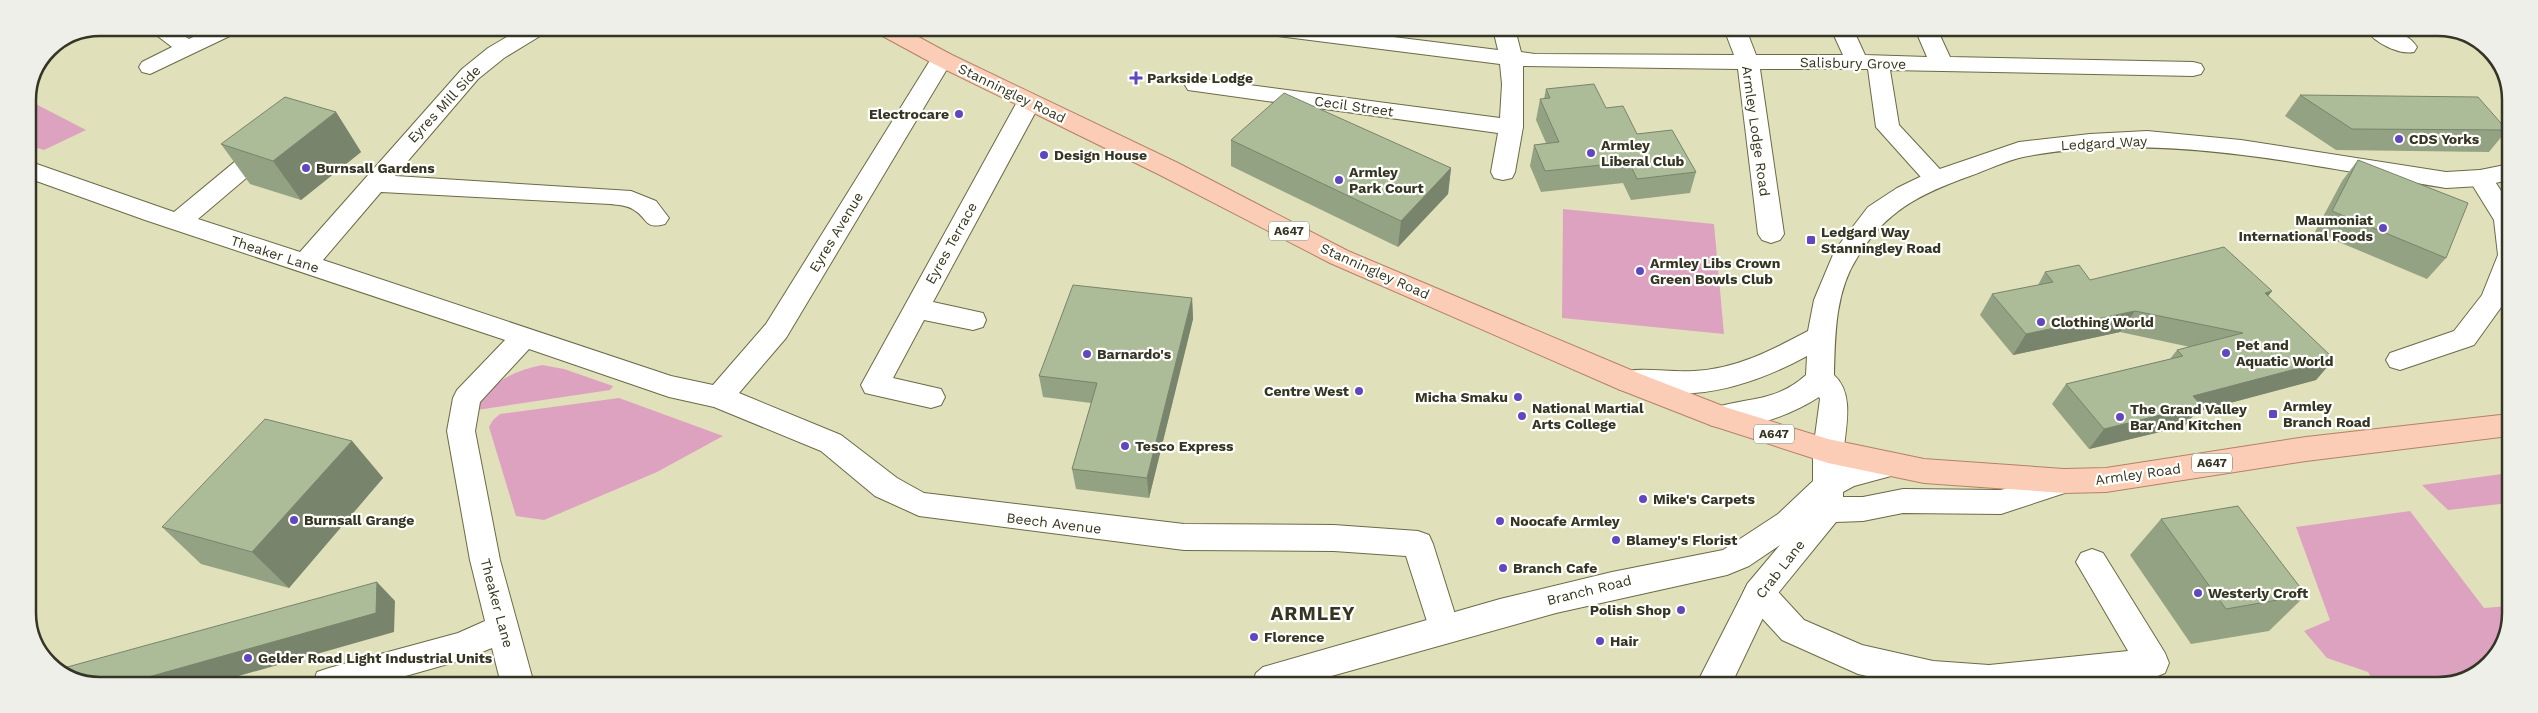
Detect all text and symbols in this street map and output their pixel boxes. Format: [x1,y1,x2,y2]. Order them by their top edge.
street label: Salisbury Grove [1800,54,1906,72]
street label: Stanningley Road [956,60,1068,126]
street label: Eyres Mill Side [404,62,484,146]
street label: Armley Lodge Road [1739,65,1773,197]
place label: Parkside Lodge [1147,70,1253,86]
marker: Parkside Lodge [1129,71,1143,85]
street label: Cecil Street [1313,93,1395,120]
place label: Electrocare [869,106,949,122]
marker: Electrocare [953,108,965,120]
place label: CDS Yorks [2409,131,2480,147]
street label: Ledgard Way [2060,133,2148,153]
marker: CDS Yorks [2393,133,2405,145]
place label: Armley Liberal Club [1601,137,1685,169]
place label: Design House [1054,147,1147,163]
marker: Armley Liberal Club [1585,147,1597,159]
marker: Design House [1038,149,1050,161]
place label: Burnsall Gardens [316,160,435,176]
marker: Burnsall Gardens [300,162,312,174]
place label: Armley Park Court [1349,164,1424,196]
marker: Armley Park Court [1333,174,1345,186]
street label: Eyres Avenue [806,189,866,275]
street label: Eyres Terrace [922,199,980,287]
place label: Maumoniat International Foods [2239,212,2374,244]
road number: A647 [1269,222,1309,240]
marker: Maumoniat International Foods [2377,222,2389,234]
place label: Ledgard Way Stanningley Road [1821,224,1941,256]
street label: Theaker Lane [229,232,321,276]
marker: Ledgard Way Stanningley Road [1805,234,1817,246]
street label: Stanningley Road [1318,240,1432,302]
place label: Armley Libs Crown Green Bowls Club [1650,255,1780,287]
marker: Armley Libs Crown Green Bowls Club [1634,265,1646,277]
place label: Clothing World [2051,314,2154,330]
marker: Clothing World [2035,316,2047,328]
place label: Pet and Aquatic World [2236,337,2333,369]
place label: Barnardo's [1097,346,1172,362]
marker: Pet and Aquatic World [2220,347,2232,359]
marker: Barnardo's [1081,348,1093,360]
place label: Centre West [1264,383,1349,399]
marker: Centre West [1353,385,1365,397]
place label: Micha Smaku [1415,389,1508,405]
marker: Micha Smaku [1512,391,1524,403]
place label: Armley Branch Road [2283,398,2371,430]
place label: National Martial Arts College [1532,400,1644,432]
place label: The Grand Valley Bar And Kitchen [2130,401,2247,433]
marker: Armley Branch Road [2267,408,2279,420]
marker: National Martial Arts College [1516,410,1528,422]
marker: The Grand Valley Bar And Kitchen [2114,411,2126,423]
road number: A647 [1754,424,1794,444]
place label: Tesco Express [1135,438,1234,454]
marker: Tesco Express [1119,440,1131,452]
road number: A647 [2192,453,2232,472]
street label: Armley Road [2094,460,2182,488]
place label: Mike's Carpets [1653,491,1755,507]
marker: Mike's Carpets [1637,493,1649,505]
street label: Beech Avenue [1006,509,1102,537]
place label: Burnsall Grange [304,512,414,528]
place label: Noocafe Armley [1510,513,1620,529]
marker: Burnsall Grange [288,514,300,526]
marker: Noocafe Armley [1494,515,1506,527]
place label: Blamey's Florist [1626,532,1737,548]
marker: Blamey's Florist [1610,534,1622,546]
street label: Crab Lane [1752,537,1808,601]
street label: Theaker Lane [477,557,517,649]
place label: Branch Cafe [1513,560,1597,576]
marker: Branch Cafe [1497,562,1509,574]
street label: Branch Road [1545,572,1633,608]
place label: Westerly Croft [2208,585,2308,601]
marker: Westerly Croft [2192,587,2204,599]
district label: ARMLEY [1270,602,1356,625]
place label: Polish Shop [1590,602,1671,618]
marker: Polish Shop [1675,604,1687,616]
place label: Florence [1264,629,1324,645]
marker: Florence [1248,631,1260,643]
place label: Hair [1610,633,1639,649]
marker: Hair [1594,635,1606,647]
place label: Gelder Road Light Industrial Units [258,650,493,666]
marker: Gelder Road Light Industrial Units [242,652,254,664]

